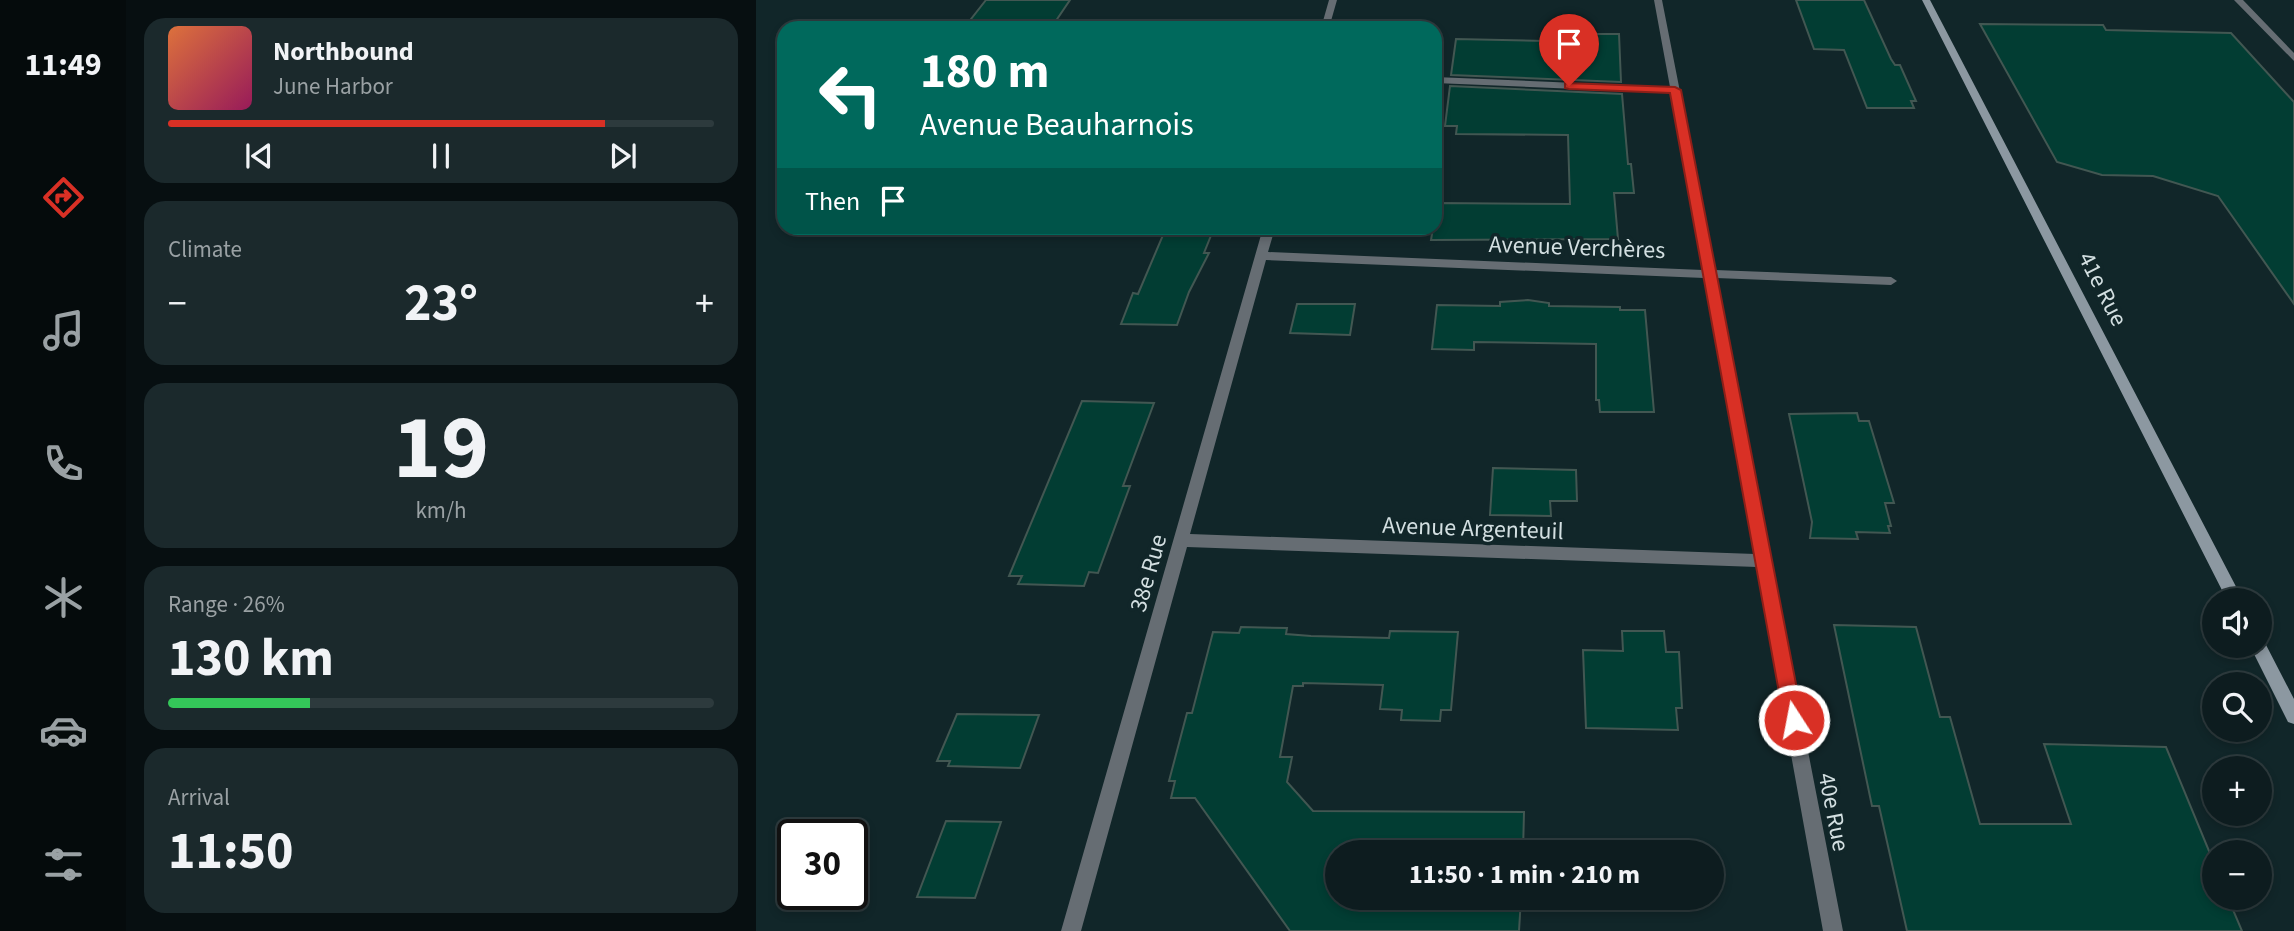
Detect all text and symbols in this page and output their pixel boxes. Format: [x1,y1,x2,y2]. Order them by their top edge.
pin [1539,14,1599,86]
icon: arrive [1550,25,1588,63]
text: Northbound [273,33,414,70]
text: 180 m [920,37,1049,107]
text: 11:49 [24,42,102,88]
icon: left [805,49,896,140]
text: June Harbor [273,70,393,103]
text: Avenue Beauharnois [920,102,1194,148]
icon: previous [240,137,278,175]
icon: pause [422,137,460,175]
icon: next [604,137,642,175]
icon: directions [39,173,88,222]
icon: arrive [874,182,912,220]
text: Then [805,183,860,220]
street label: Avenue Verchères [1488,227,1666,268]
text: Climate [168,233,242,266]
street label: 41e Rue [2069,246,2136,332]
text: 23° [404,267,478,341]
text: − [168,277,187,331]
text: + [695,277,714,331]
icon: music [39,306,88,355]
text: 19 [393,384,489,513]
icon: phone [39,439,88,488]
text: km/h [415,494,467,527]
street label: Avenue Argenteuil [1382,508,1564,549]
street label: 38e Rue [1121,530,1176,616]
icon: climate [39,573,88,622]
text: Range · 26% [168,588,285,621]
map controls [2202,588,2272,910]
button: sound [2202,588,2272,658]
text: 130 km [168,622,334,696]
button: search [2202,672,2272,742]
position arrow [1757,683,1831,757]
icon: car [39,706,88,755]
button: + [2202,756,2272,826]
street label: 40e Rue [1809,770,1858,854]
text: Arrival [168,781,230,814]
text: 11:50 [168,815,293,889]
speed limit sign: 30 [777,819,868,910]
icon: filters [39,840,88,889]
button: − [2202,840,2272,910]
text: 11:50 · 1 min · 210 m [1409,856,1640,893]

